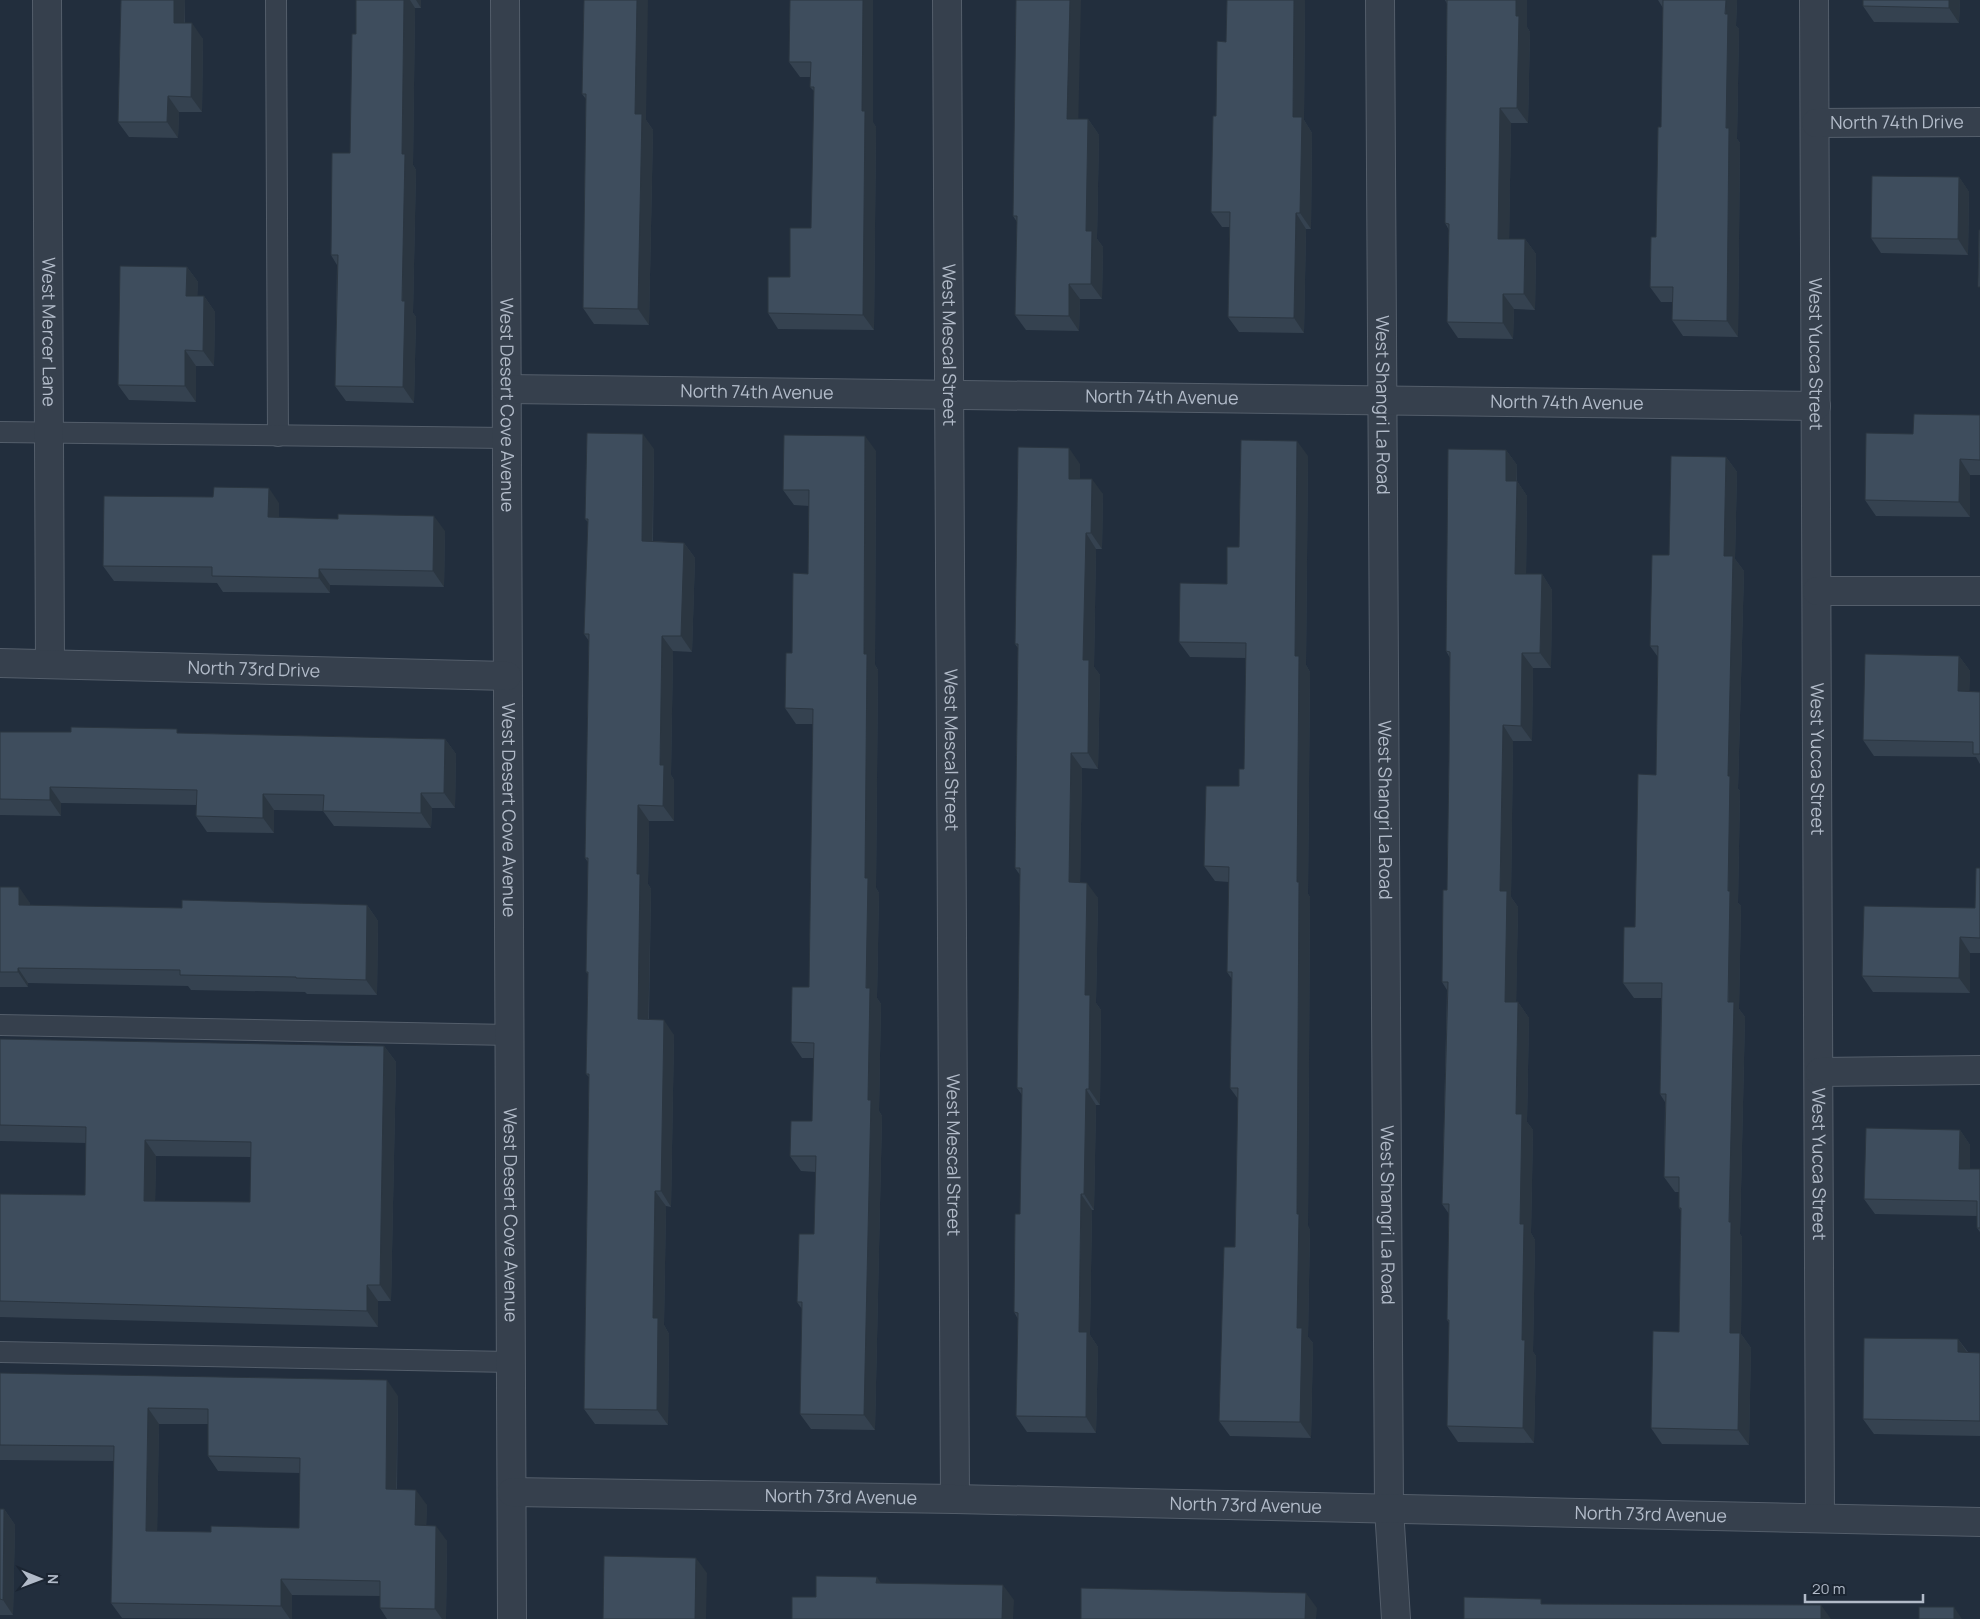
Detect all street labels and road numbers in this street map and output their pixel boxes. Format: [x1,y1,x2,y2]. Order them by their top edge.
street label: North 74th Drive [1830,109,1964,134]
street label: West Mercer Lane [37,257,62,407]
street label: West Mescal Street [937,264,962,426]
street label: West Yucca Street [1804,278,1829,430]
street label: West Desert Cove Avenue [495,298,520,512]
street label: West Shangri La Road [1371,315,1396,495]
street label: North 74th Avenue [680,378,834,404]
street label: North 74th Avenue [1085,384,1239,409]
street label: North 74th Avenue [1490,389,1644,415]
street label: North 73rd Drive [187,655,321,682]
street label: West Mescal Street [940,669,964,831]
street label: West Yucca Street [1806,683,1830,835]
street label: West Desert Cove Avenue [497,703,522,917]
street label: West Shangri La Road [1373,720,1398,900]
street label: West Mescal Street [942,1074,967,1236]
street label: West Yucca Street [1807,1088,1832,1240]
street label: West Desert Cove Avenue [499,1108,524,1322]
street label: West Shangri La Road [1376,1125,1401,1305]
street label: North 73rd Avenue [765,1483,917,1509]
street label: North 73rd Avenue [1169,1491,1322,1518]
street label: North 73rd Avenue [1574,1500,1727,1527]

